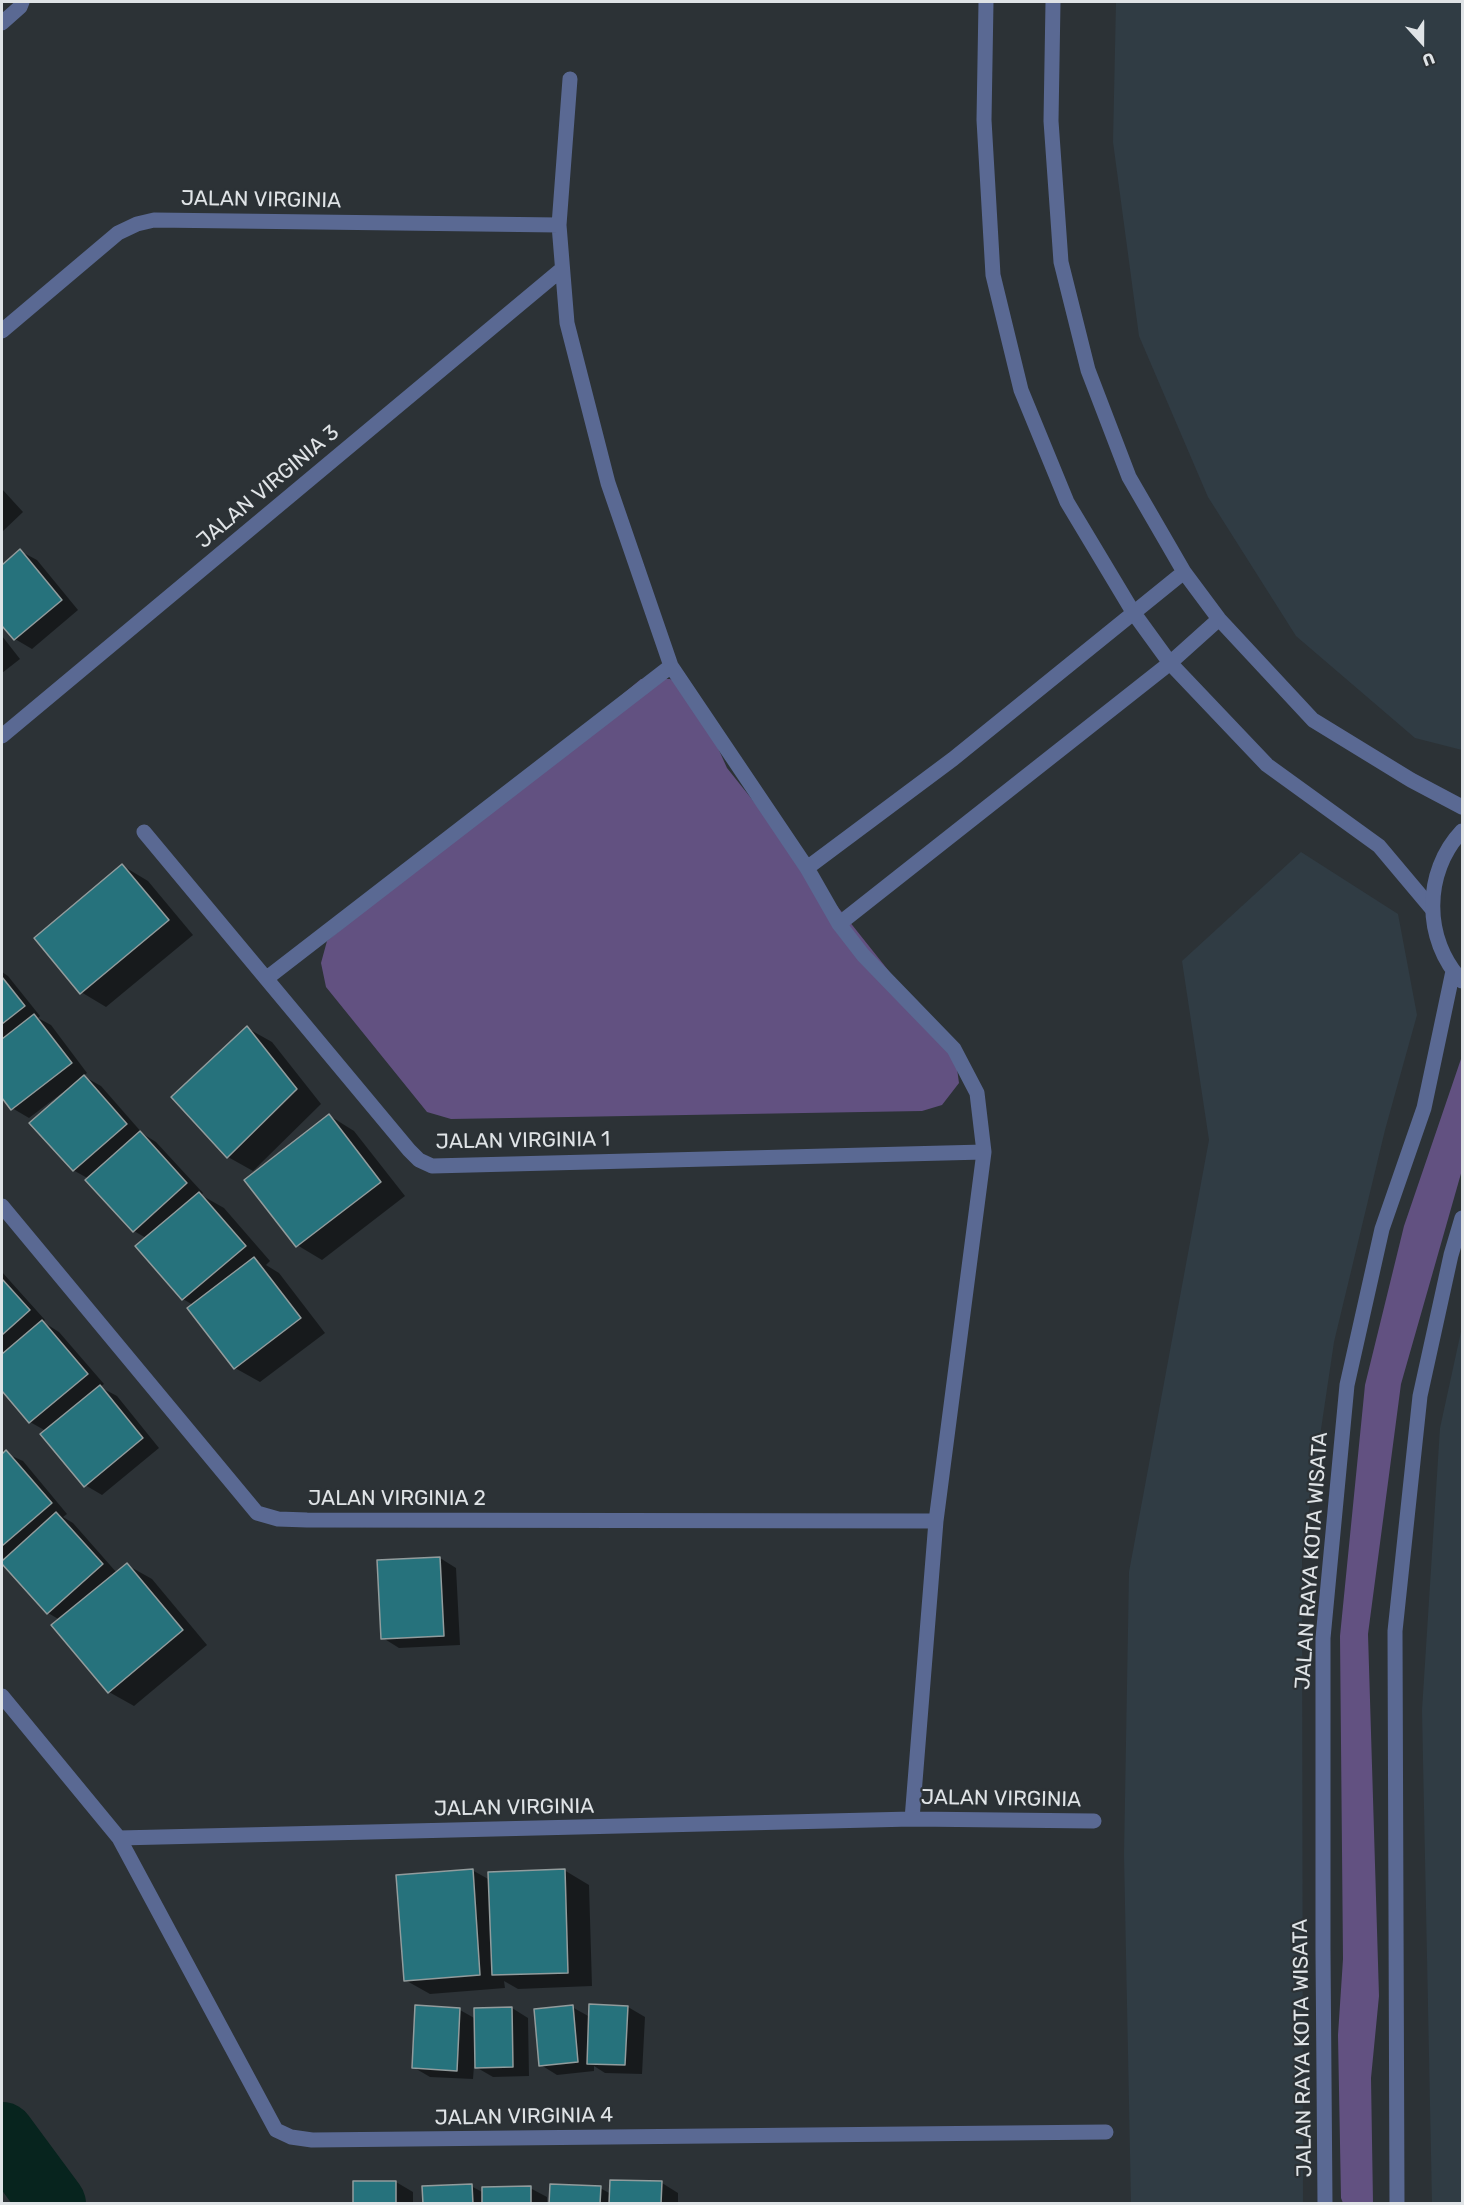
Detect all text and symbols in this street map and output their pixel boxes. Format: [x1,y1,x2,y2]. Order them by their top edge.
north arrow [1392,12,1452,72]
text: U [1420,48,1437,70]
street label: JALAN VIRGINIA [181,186,341,214]
street label: JALAN VIRGINIA 3 [192,420,344,554]
street label: JALAN VIRGINIA 1 [436,1127,610,1155]
street label: JALAN RAYA KOTA WISATA [1290,1431,1334,1691]
street label: JALAN VIRGINIA 2 [308,1486,486,1512]
street label: JALAN VIRGINIA [921,1785,1081,1813]
street label: JALAN VIRGINIA [434,1794,594,1822]
street label: JALAN RAYA KOTA WISATA [1288,1919,1318,2177]
street label: JALAN VIRGINIA 4 [435,2103,613,2131]

